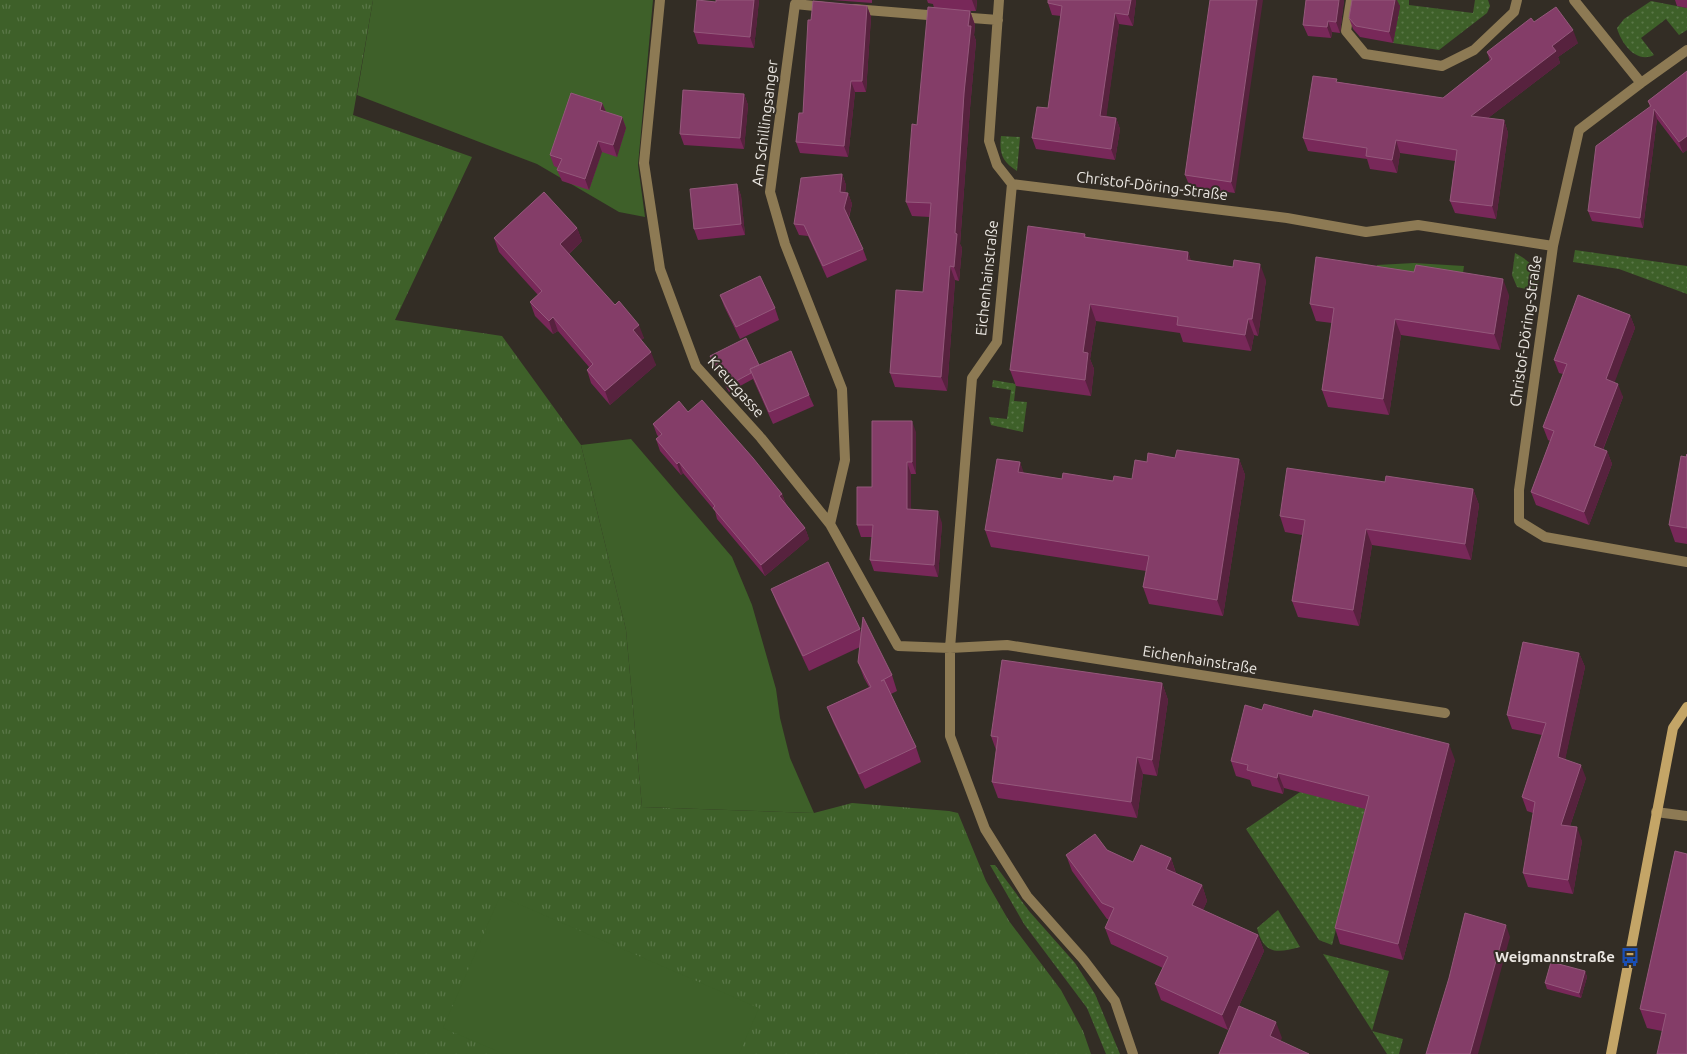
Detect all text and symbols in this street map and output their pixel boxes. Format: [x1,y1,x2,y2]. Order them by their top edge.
street label: Am Schillingsanger [748,58,781,187]
street label: Christof-Döring-Straße [1075,168,1229,203]
street label: Eichenhainstraße [972,219,1001,337]
street label: Christof-Döring-Straße [1506,254,1545,408]
street label: Kreuzgasse [705,353,768,421]
street label: Eichenhainstraße [1141,642,1259,677]
bus stop icon: Weigmannstraße [1619,946,1641,968]
place label: Weigmannstraße [1495,948,1615,965]

